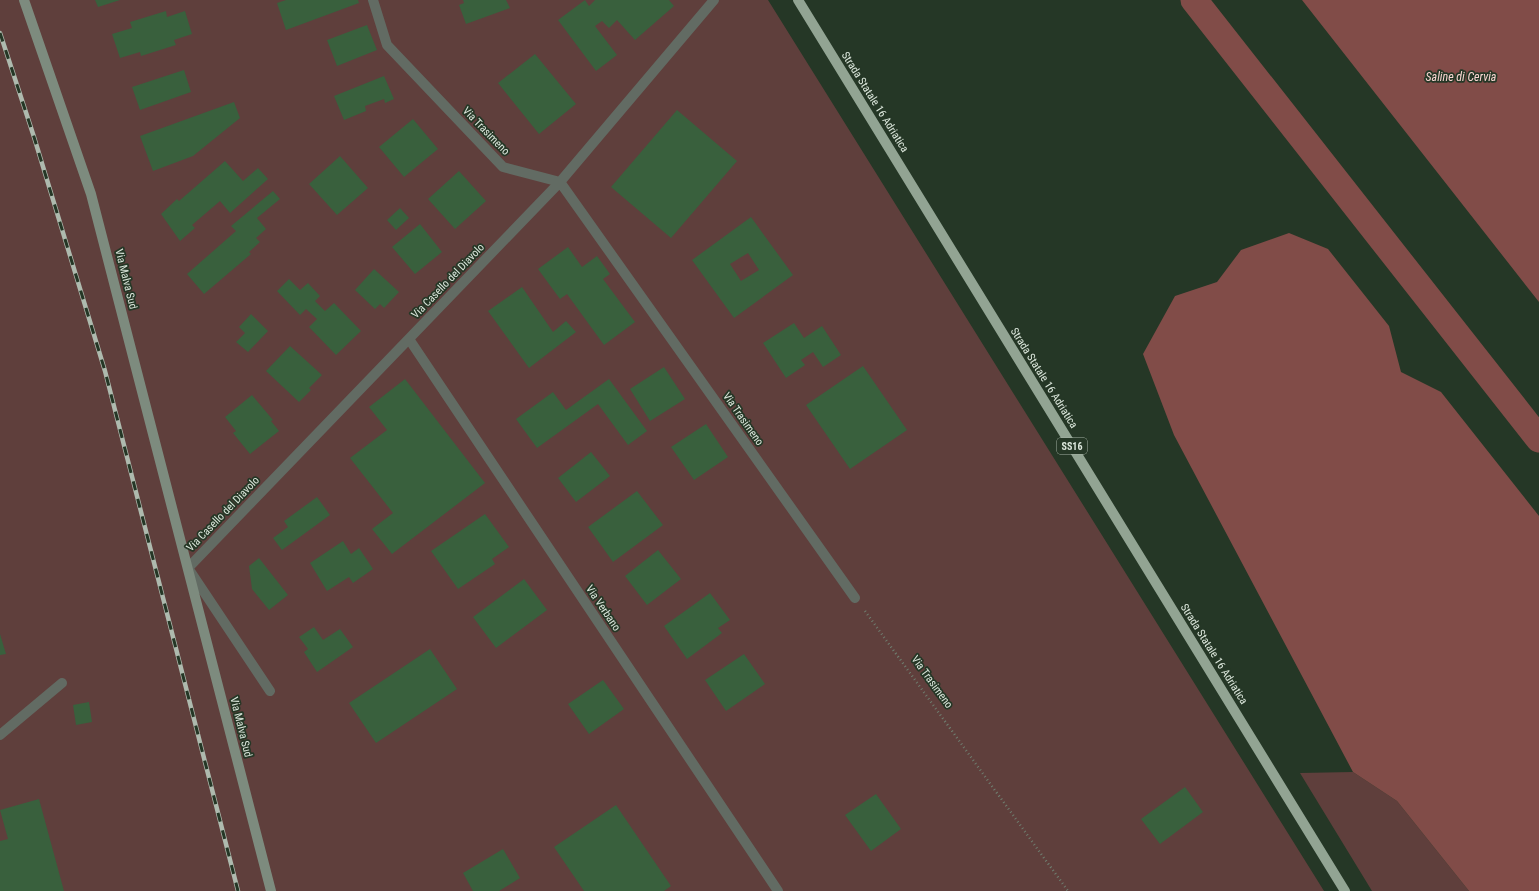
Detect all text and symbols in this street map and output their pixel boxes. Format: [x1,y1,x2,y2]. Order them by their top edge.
street label: Strada Statale 16 Adriatica [839,49,911,155]
water label: Saline di Cervia [1426,70,1496,84]
street label: Via Trasimeno [460,104,512,158]
street label: Via Casello del Diavolo [409,240,487,321]
street label: Via Malva Sud [112,248,140,310]
street label: Strada Statale 16 Adriatica [1008,325,1080,431]
street label: Via Trasimeno [720,390,766,448]
road number: SS16 [1057,438,1087,454]
street label: Via Casello del Diavolo [184,473,262,554]
street label: Via Verbano [583,583,623,634]
street label: Strada Statale 16 Adriatica [1178,601,1250,707]
street label: Via Trasimeno [909,653,956,711]
street label: Via Malva Sud [227,696,255,758]

